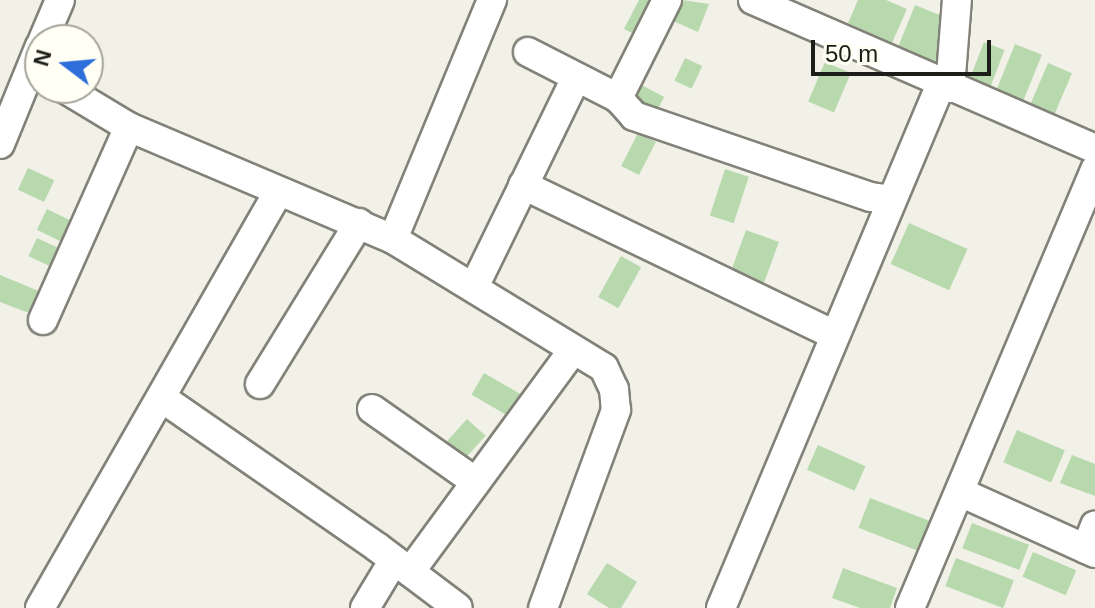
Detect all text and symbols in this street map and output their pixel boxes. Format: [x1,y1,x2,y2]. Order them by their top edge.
north arrow [24,24,104,104]
scale bar [815,24,995,74]
text: 50 m [825,40,878,67]
text: N [28,47,57,69]

